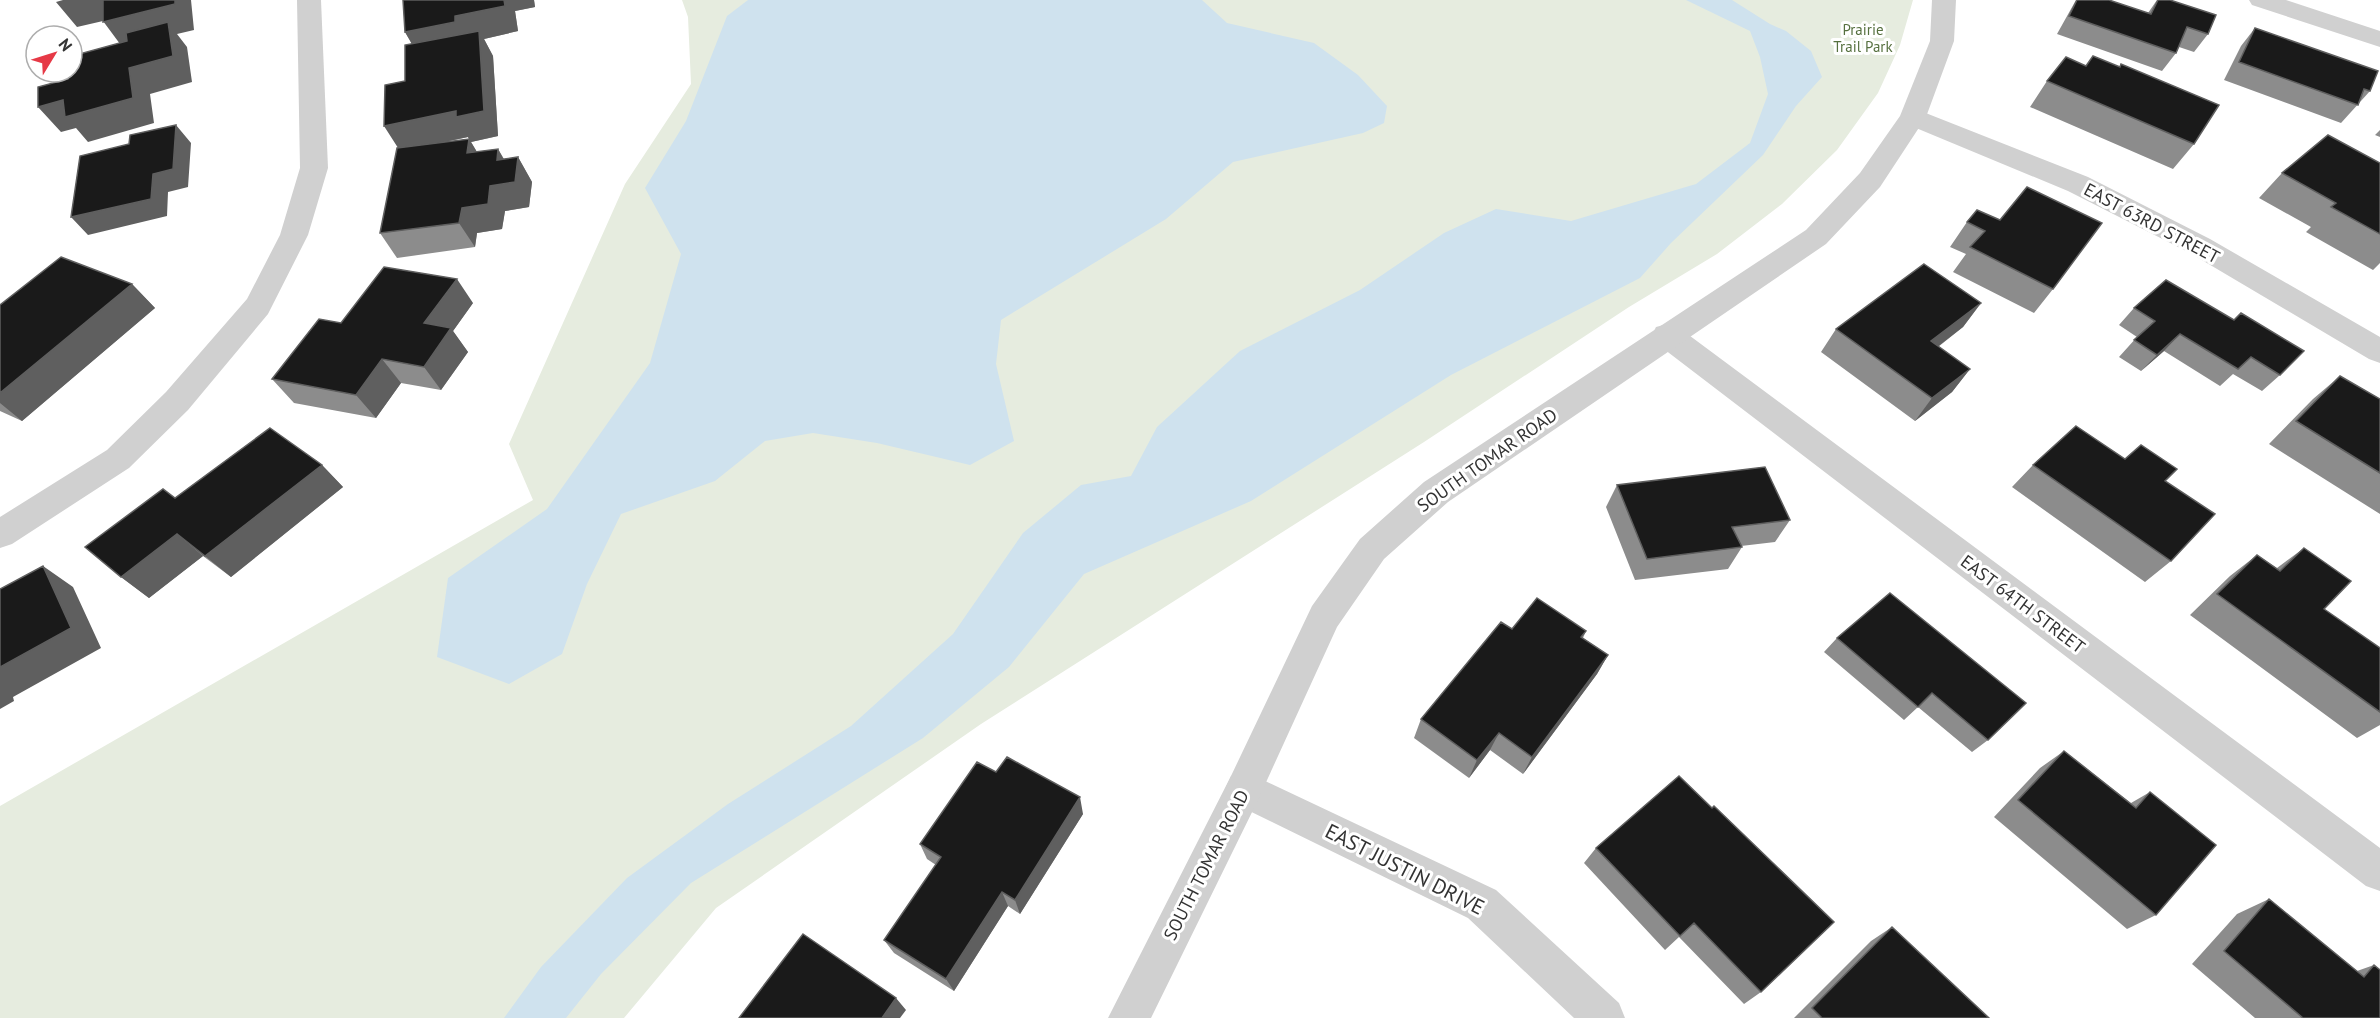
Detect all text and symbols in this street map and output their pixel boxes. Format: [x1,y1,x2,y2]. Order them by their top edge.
park label: Prairie Trail Park [1833,20,1893,56]
north arrow [24,24,84,84]
text: N [55,34,77,55]
street label: EAST 63RD STREET [2080,178,2224,268]
street label: SOUTH TOMAR ROAD [1413,403,1561,517]
street label: EAST 64TH STREET [1956,550,2090,658]
street label: SOUTH TOMAR ROAD [1158,786,1254,944]
street label: EAST JUSTIN DRIVE [1321,817,1489,921]

